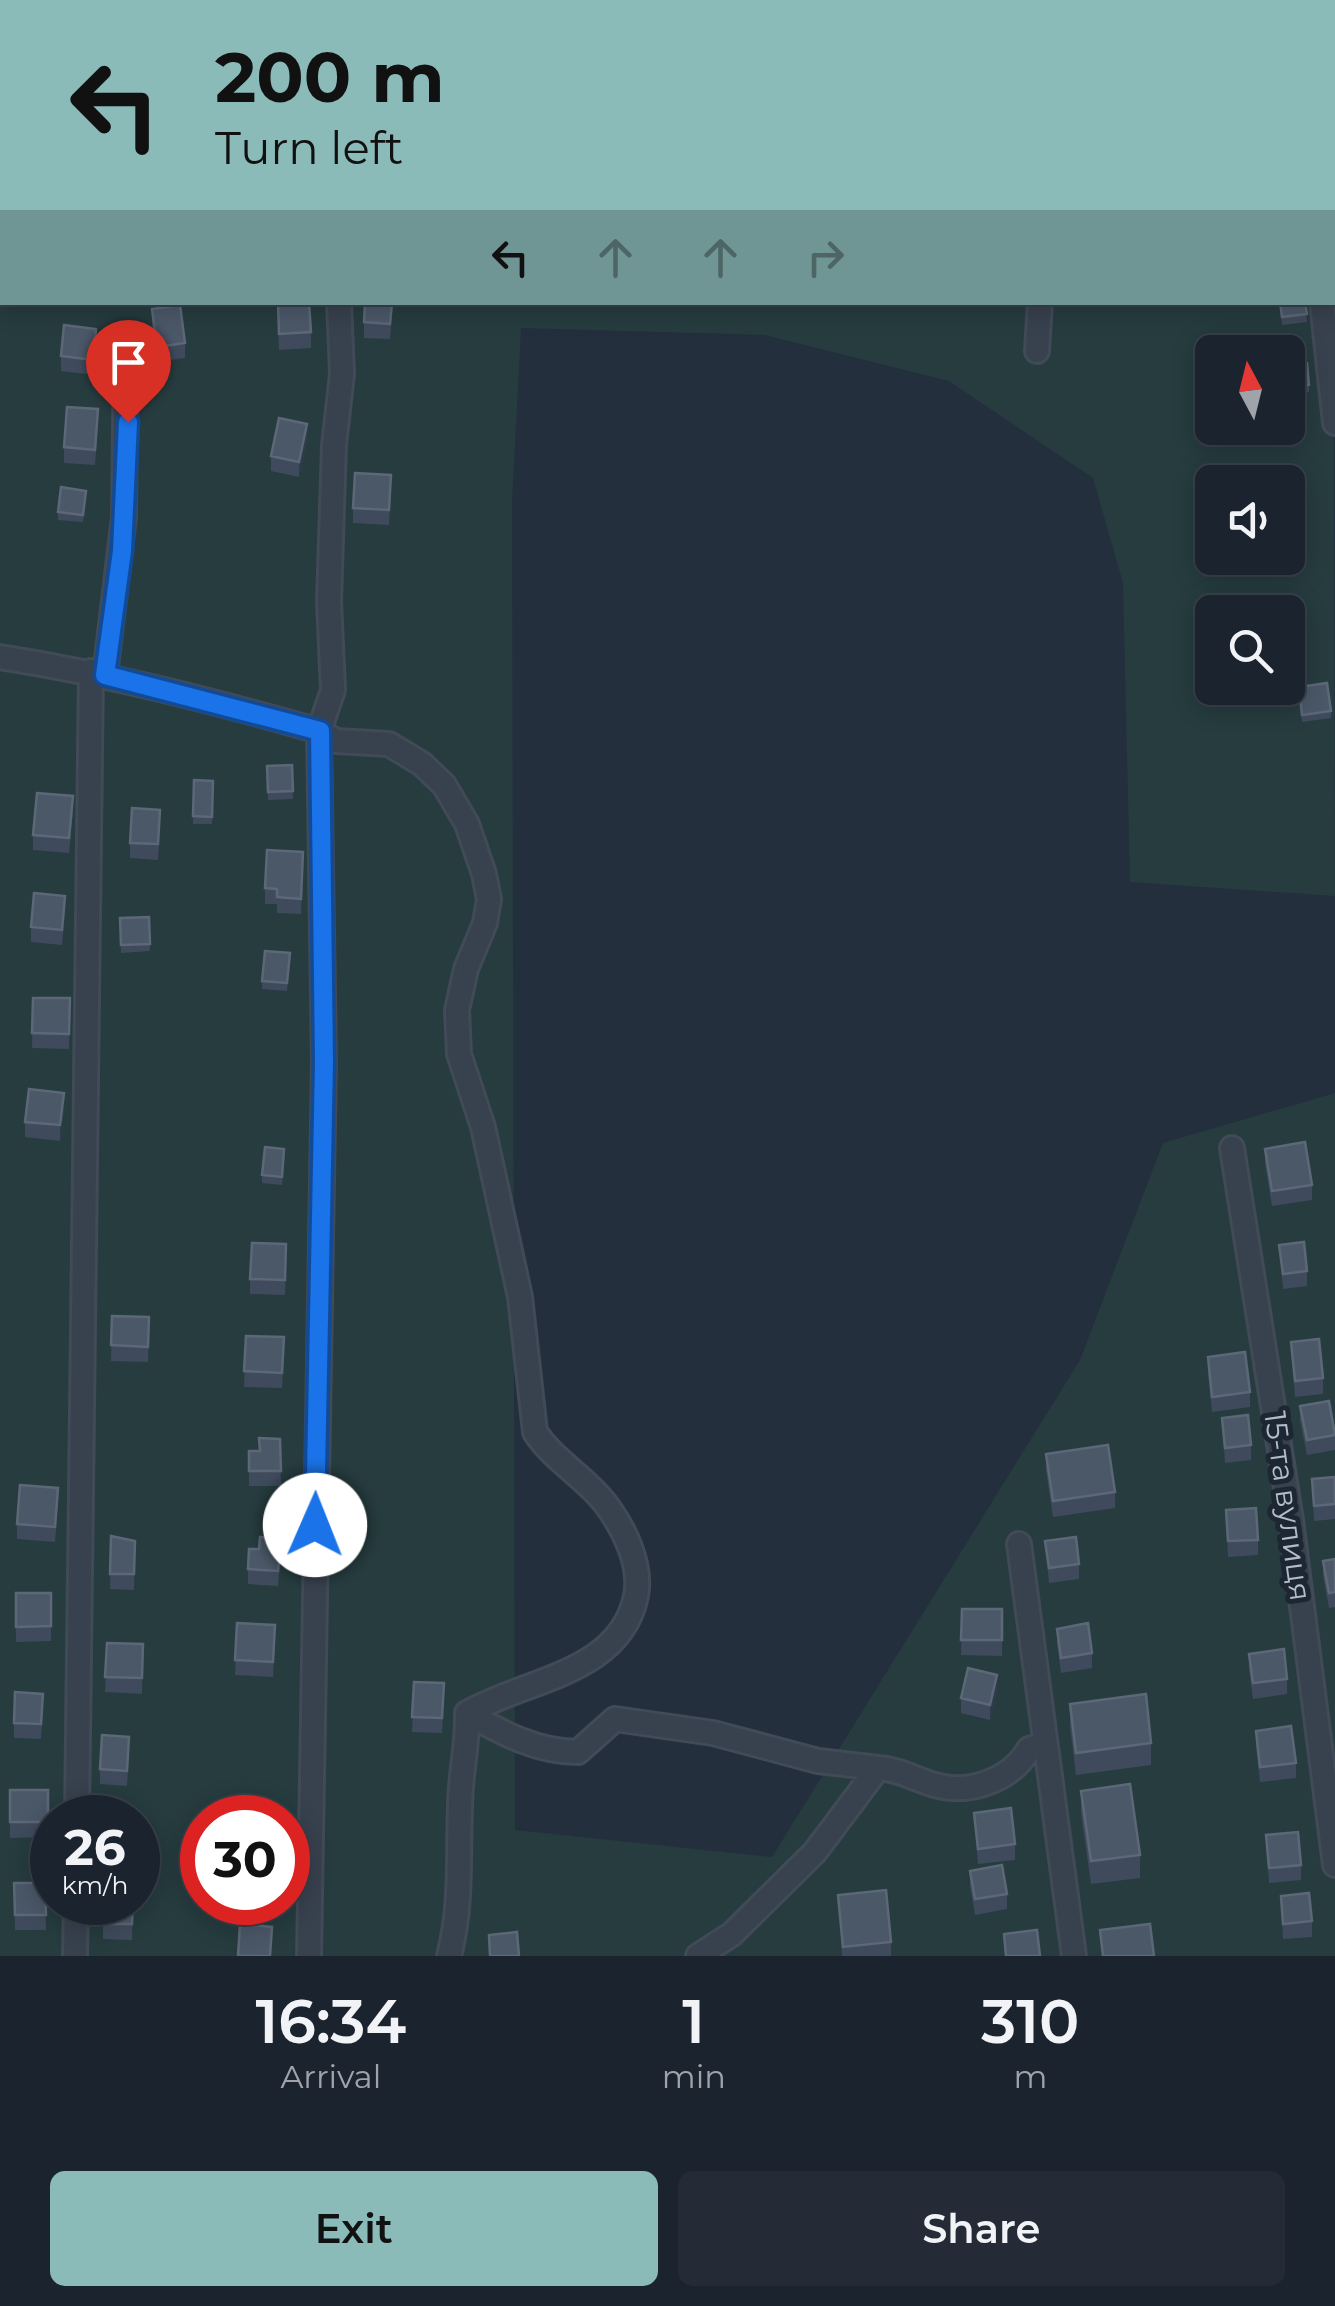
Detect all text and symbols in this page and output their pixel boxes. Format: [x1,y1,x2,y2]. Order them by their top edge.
text: 200 m [215,34,445,120]
icon: left [50,40,180,170]
text: Turn left [215,120,403,175]
icon: left [483,230,538,285]
icon: ahead [588,230,643,285]
icon: ahead [693,230,748,285]
icon: right [798,230,853,285]
pin [86,320,171,423]
icon: arrive [101,335,156,390]
north arrow [1195,335,1305,445]
map controls [1195,335,1305,705]
button: sound [1195,465,1305,575]
button: search [1195,595,1305,705]
street label: 15-та вулиця [1256,1409,1320,1603]
position arrow [263,1473,367,1577]
speed limit sign: 30 [180,1795,310,1925]
text: 26 [64,1817,126,1878]
text: km/h [62,1870,128,1900]
text: 16:34 [255,1985,406,2058]
text: 1 [682,1985,705,2058]
text: 310 [981,1985,1080,2058]
text: Arrival [280,2057,381,2096]
text: min [662,2057,726,2096]
text: m [1013,2057,1047,2096]
button: Exit [50,2171,658,2286]
button: Share [678,2171,1285,2286]

